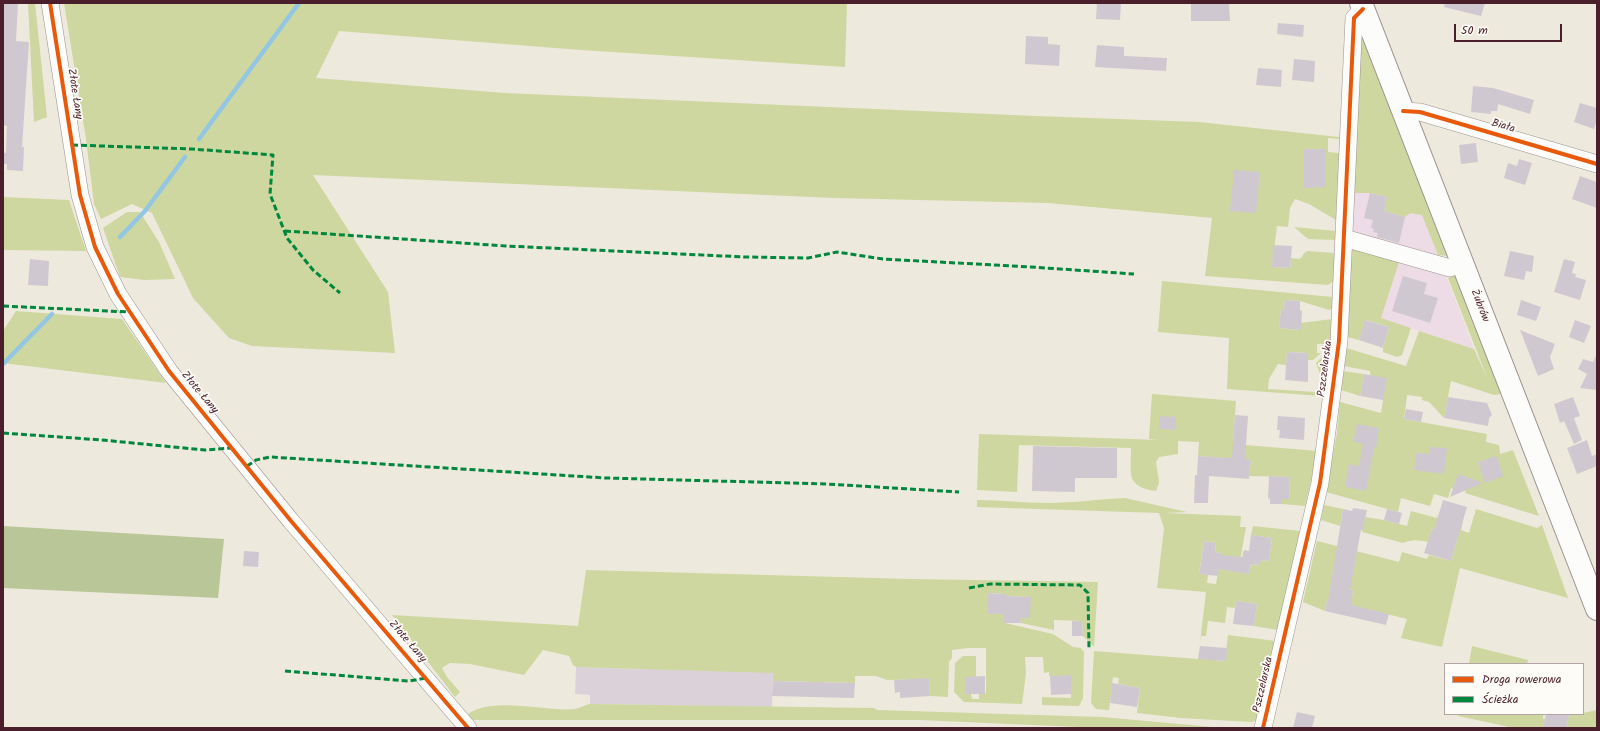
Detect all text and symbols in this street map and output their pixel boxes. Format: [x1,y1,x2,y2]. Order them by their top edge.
scale bar [1456,16,1564,42]
text: 50 m [1461,21,1488,40]
street label: Złote Łany [63,68,85,120]
street label: Biała [1490,117,1516,137]
street label: Żubrów [1467,288,1491,324]
street label: Pszczelarska [1316,340,1336,398]
street label: Złote Łany [177,369,221,417]
street label: Złote Łany [385,618,429,666]
street label: Pszczelarska [1251,656,1277,714]
legend [1444,663,1584,715]
text: Droga rowerowa [1482,670,1561,689]
text: Ścieżka [1482,690,1518,709]

